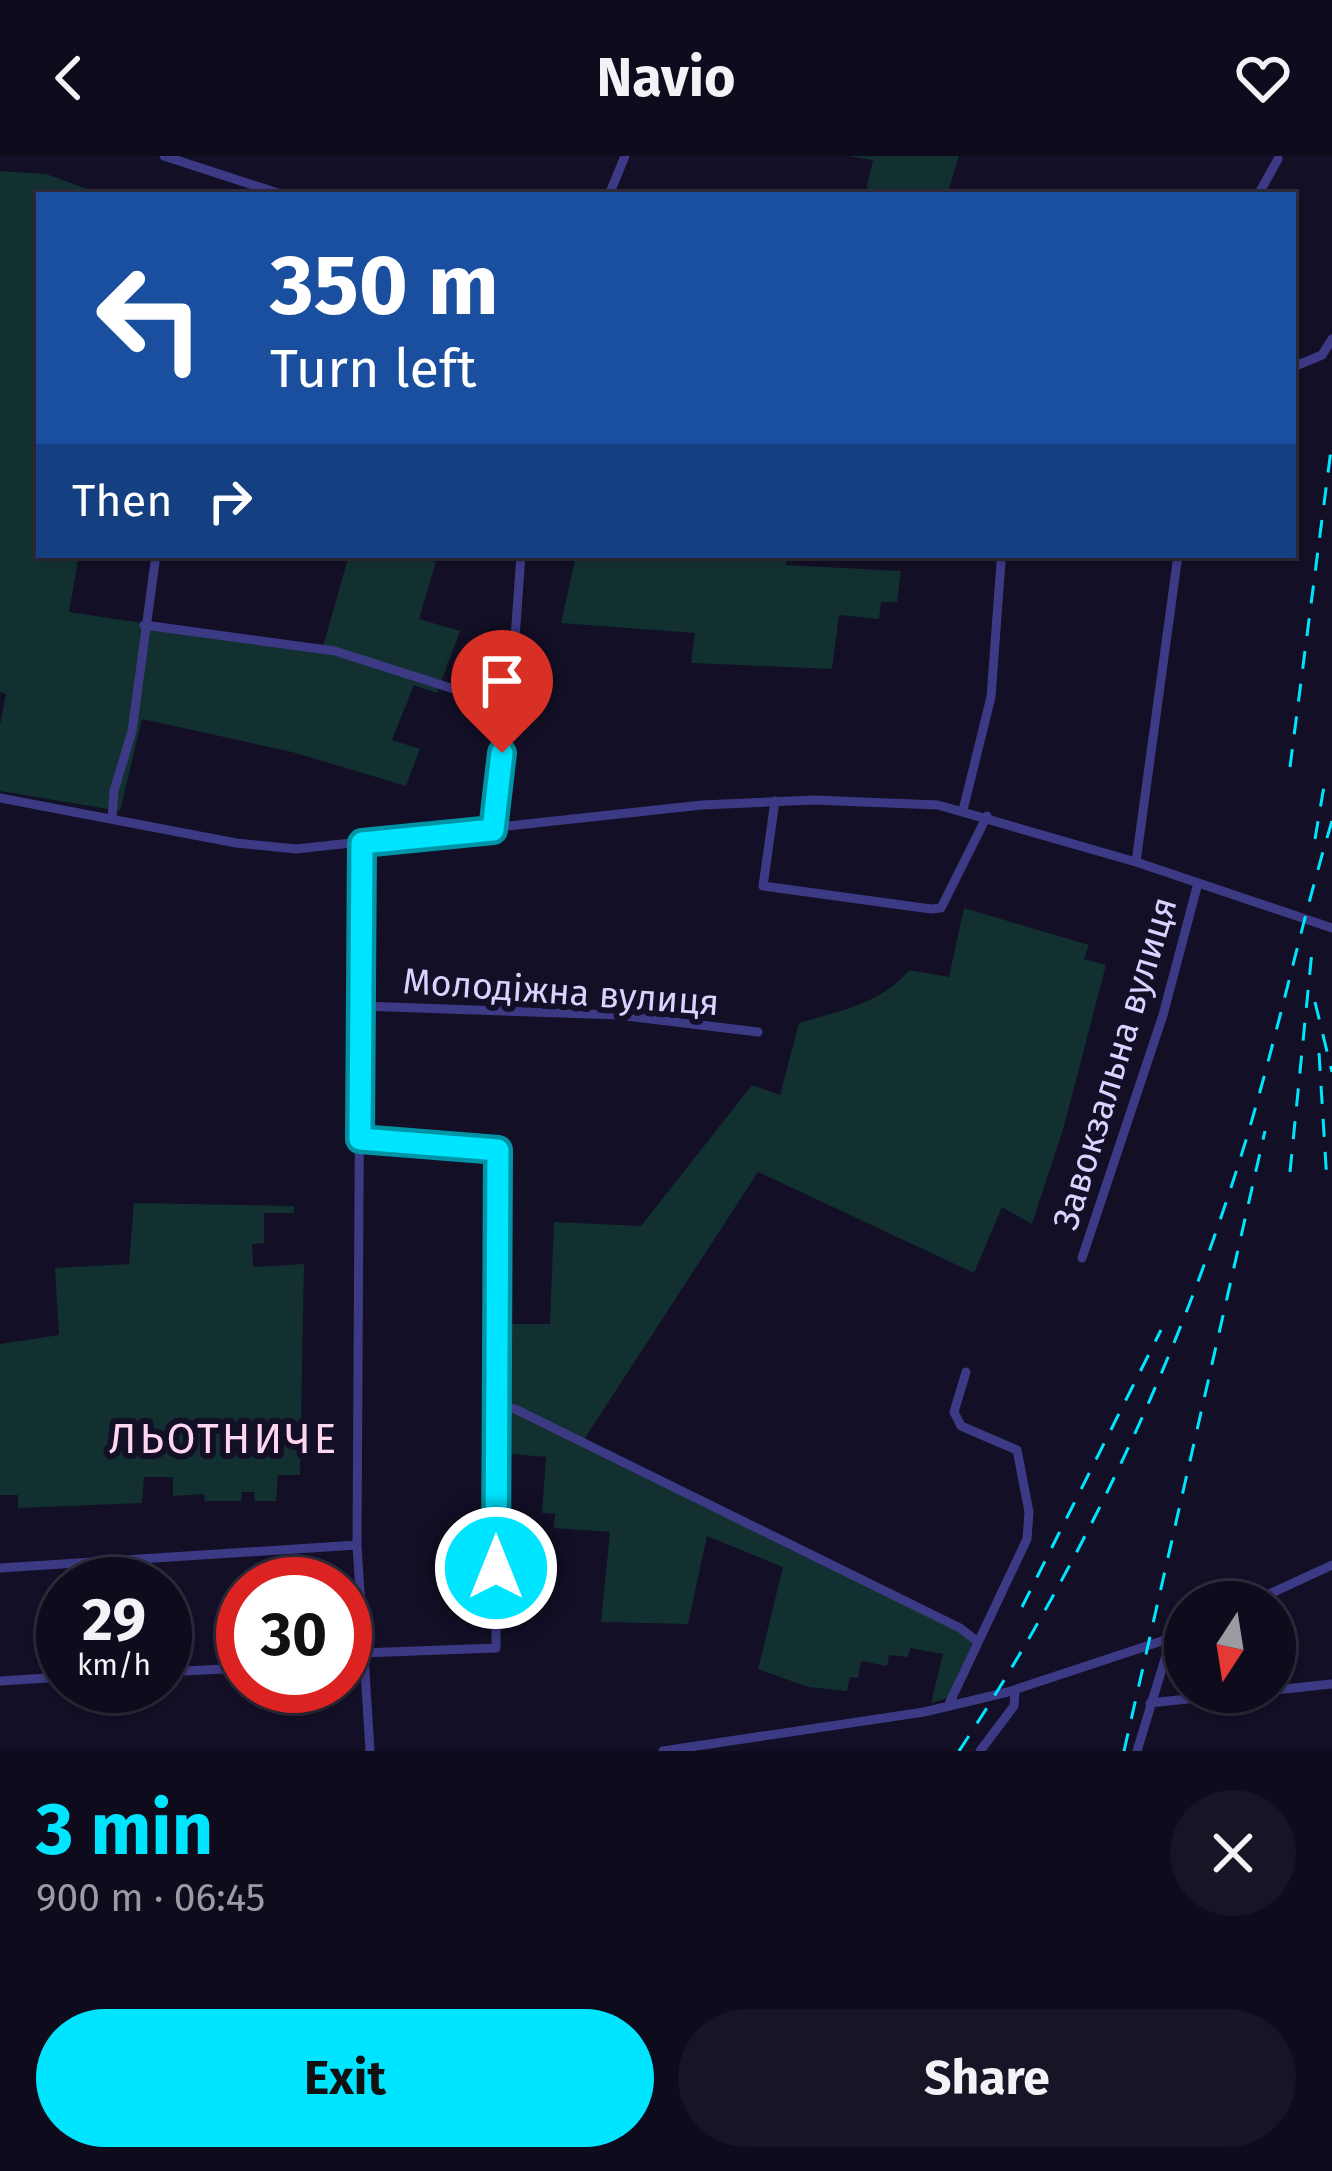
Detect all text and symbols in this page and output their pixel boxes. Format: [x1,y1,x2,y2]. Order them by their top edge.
icon: back [36,45,102,111]
icon: heart [1230,45,1296,111]
text: Navio [596,46,736,110]
text: 350 m [270,235,499,336]
icon: left [72,240,228,396]
text: Turn left [270,337,477,401]
icon: right [197,468,263,534]
text: Then [72,474,173,528]
pin [451,630,553,753]
icon: arrive [469,648,535,714]
street label: Завокзальна вулиця [1043,892,1187,1235]
street label: Молодіжна вулиця [401,959,721,1025]
district label: ЛЬОТНИЧЕ [109,1414,339,1464]
position arrow [433,1505,559,1631]
speed limit sign: 30 [216,1557,372,1713]
north arrow [1164,1581,1296,1713]
map controls [1164,1581,1296,1713]
text: 29 [82,1584,146,1656]
text: km/h [77,1647,151,1683]
text: 3 min [36,1787,213,1873]
button: close [1170,1790,1296,1916]
text: 900 m · 06:45 [36,1875,265,1921]
button: Exit [36,2009,654,2147]
button: Share [678,2009,1296,2147]

